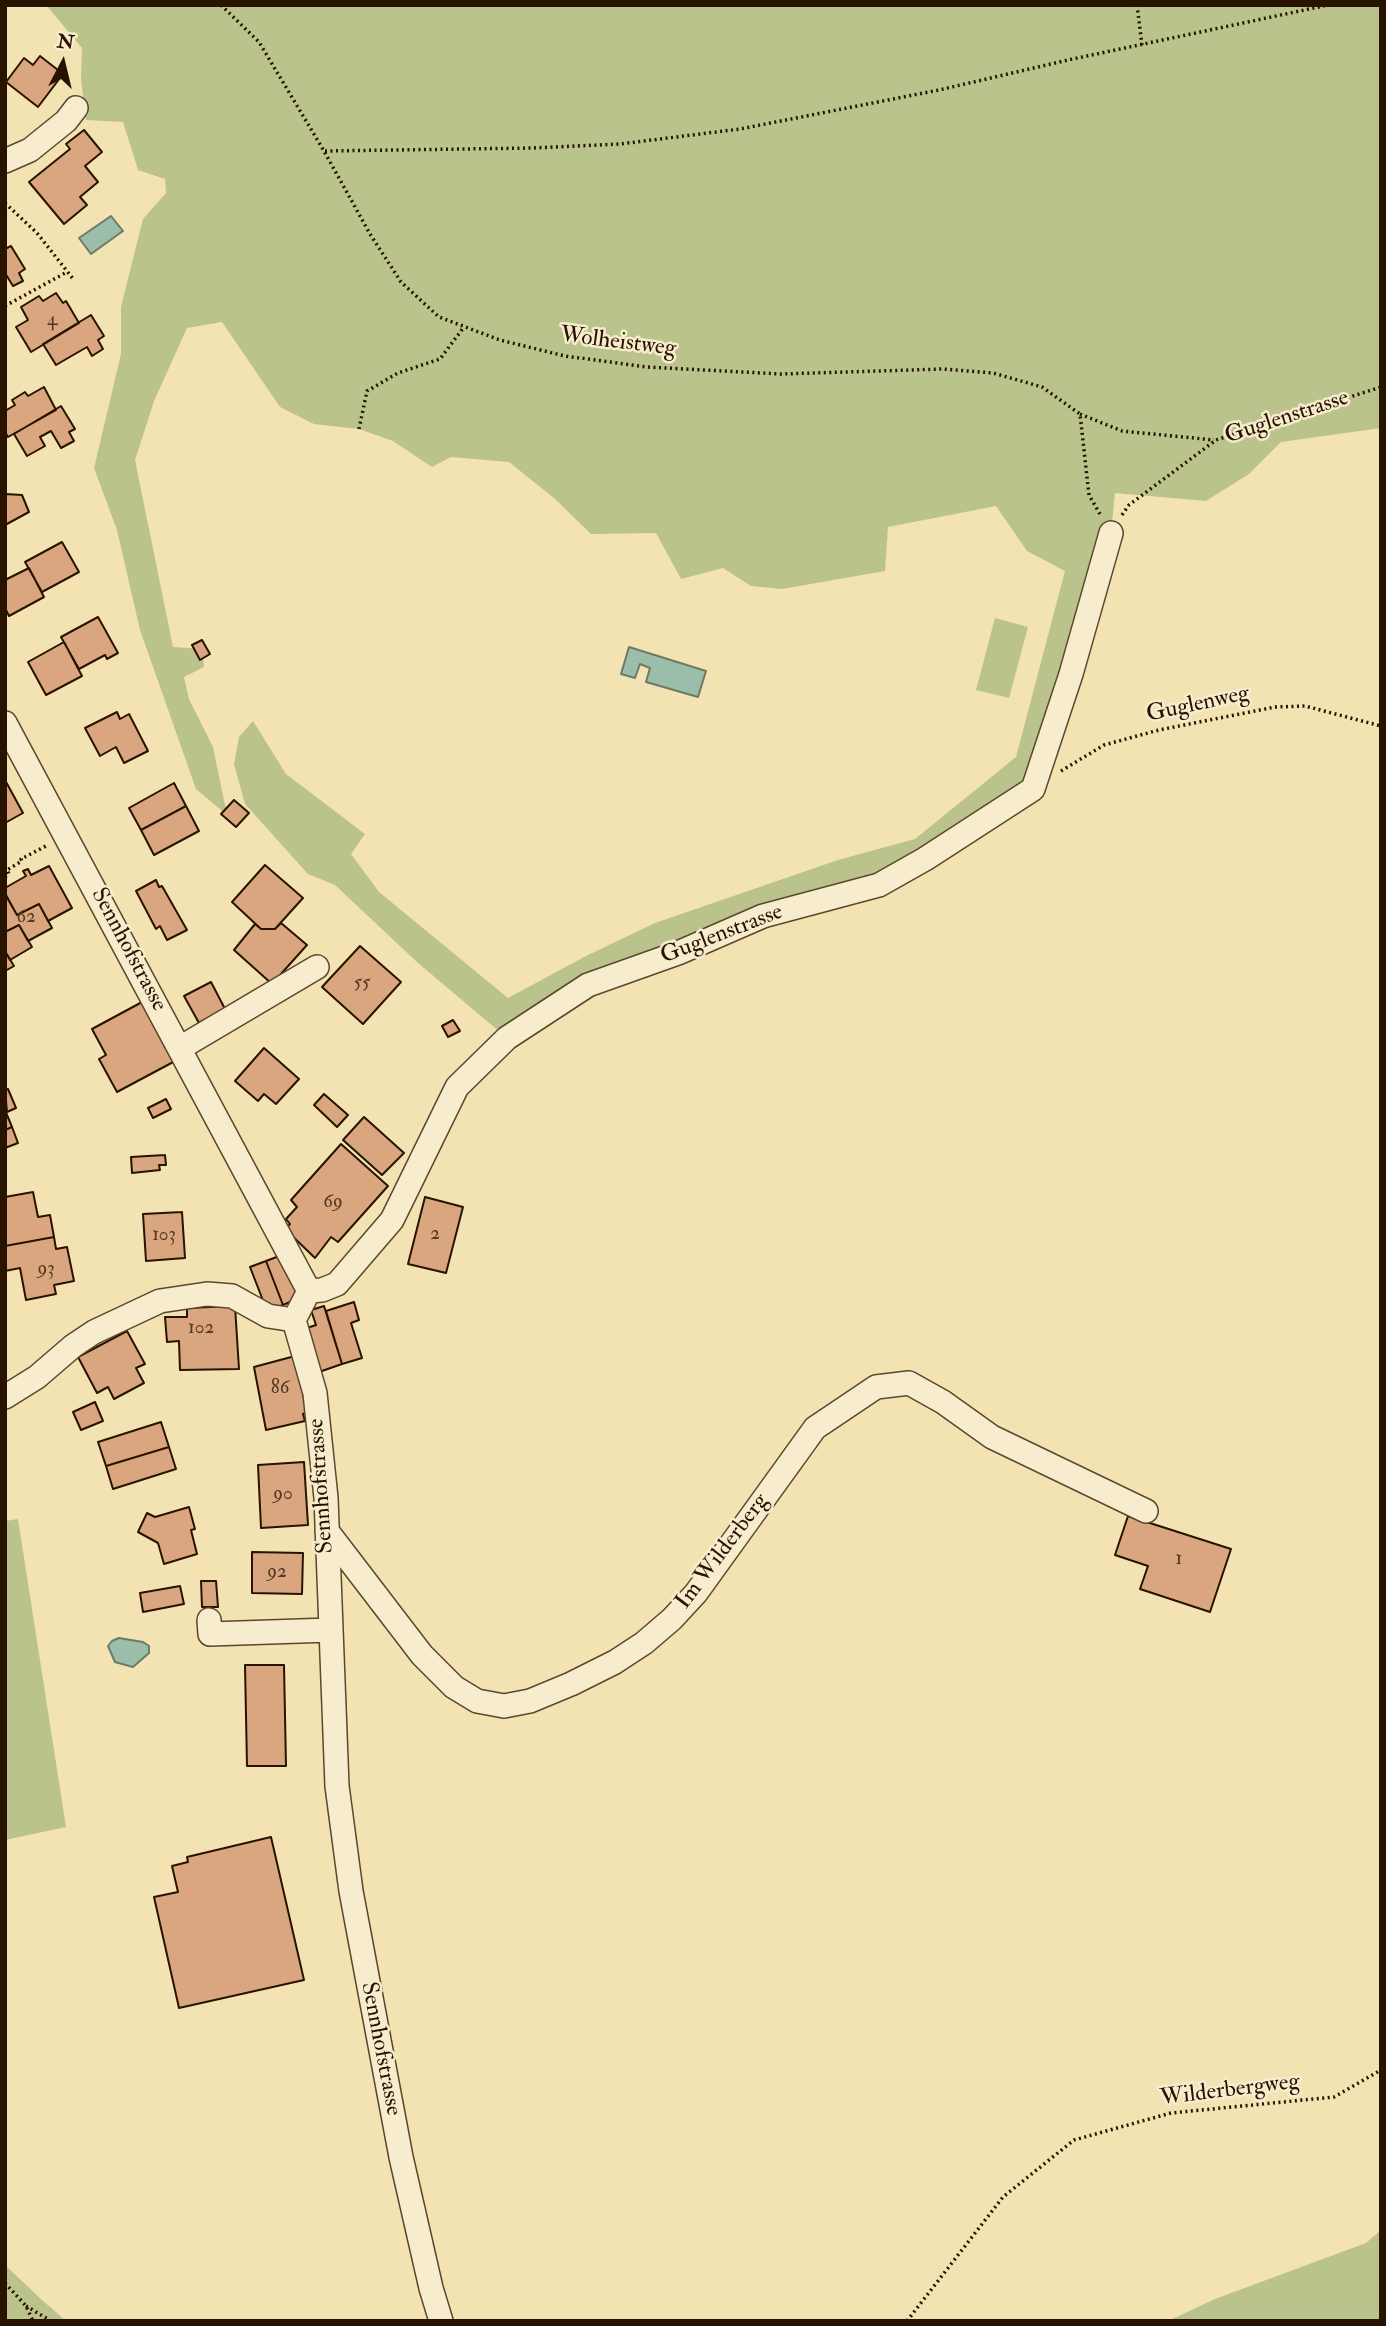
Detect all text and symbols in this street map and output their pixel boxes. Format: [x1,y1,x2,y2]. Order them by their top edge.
north arrow [28,28,98,98]
text: N [56,29,75,55]
house number: 4 [47,310,57,332]
street label: Wolheistweg [559,322,677,364]
street label: Guglenstrasse [1222,385,1352,451]
street label: Guglenweg [1144,681,1252,729]
street label: Sennhofstrasse [84,884,172,1016]
street label: Guglenstrasse [657,899,787,971]
house number: 62 [16,907,36,929]
house number: 55 [354,973,370,995]
house number: 69 [323,1192,343,1214]
house number: 2 [430,1224,440,1246]
house number: 103 [152,1225,176,1247]
house number: 93 [37,1259,55,1281]
house number: 102 [188,1318,214,1340]
house number: 86 [271,1378,289,1400]
street label: Sennhofstrasse [304,1417,340,1555]
house number: 90 [273,1484,293,1506]
street label: Im Wilderberg [671,1489,775,1615]
house number: 1 [1176,1549,1182,1571]
house number: 92 [267,1562,287,1584]
street label: Sennhofstrasse [354,1980,406,2118]
street label: Wilderbergweg [1159,2069,1301,2113]

